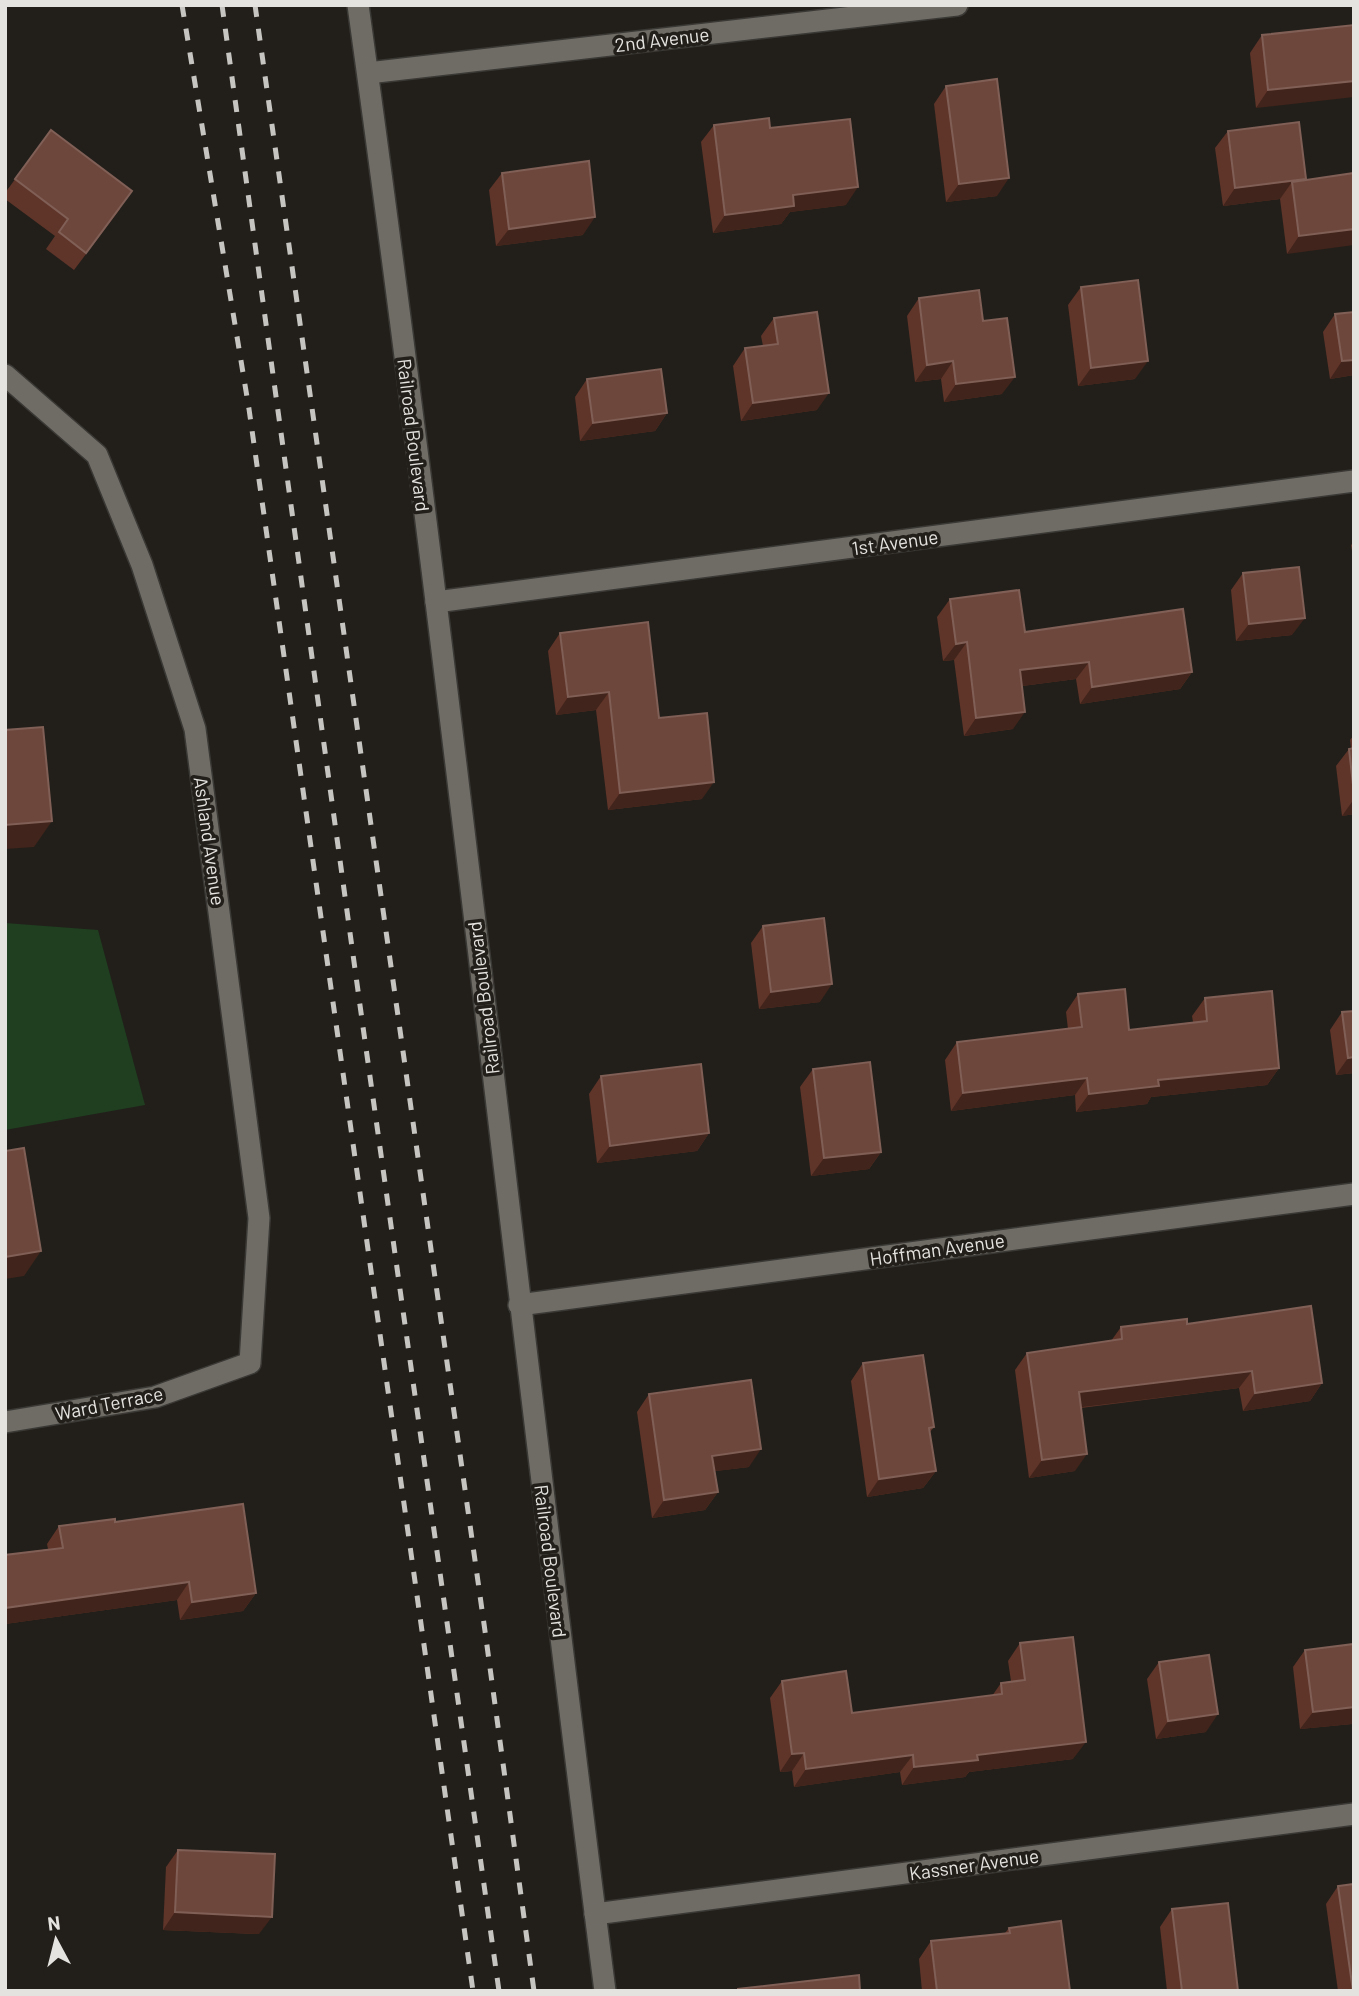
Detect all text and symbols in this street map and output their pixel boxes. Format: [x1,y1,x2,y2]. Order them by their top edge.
street label: 2nd Avenue [614,22,710,56]
street label: Railroad Boulevard [393,357,435,513]
street label: 1st Avenue [850,525,940,559]
street label: Ashland Avenue [190,775,230,907]
street label: Railroad Boulevard [462,920,504,1076]
street label: Hoffman Avenue [868,1228,1006,1270]
street label: Ward Terrace [53,1381,165,1425]
street label: Railroad Boulevard [530,1483,572,1639]
street label: Kassner Avenue [908,1844,1040,1884]
north arrow [21,1905,91,1975]
text: N [46,1910,62,1935]

